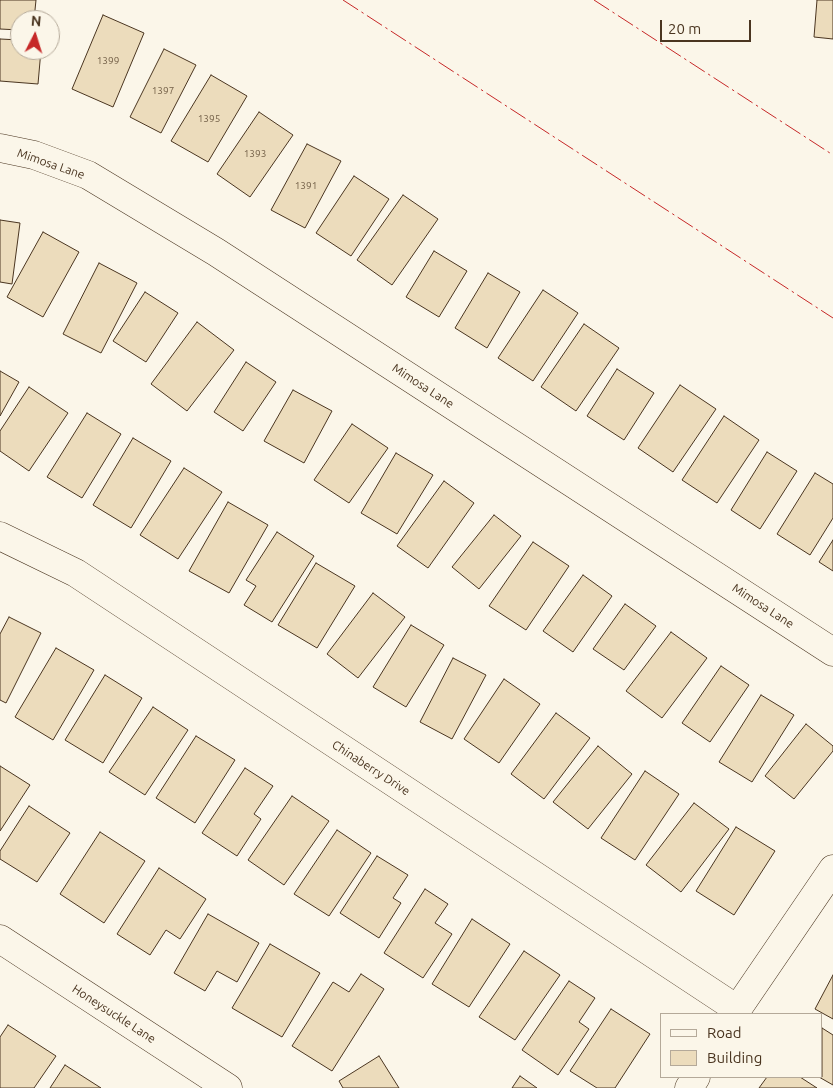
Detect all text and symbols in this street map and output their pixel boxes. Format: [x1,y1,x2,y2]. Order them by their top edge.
north arrow [10,10,60,60]
scale bar [663,10,754,42]
text: N [30,13,42,29]
text: 20 m [668,20,701,37]
house number: 1399 [97,55,119,67]
house number: 1397 [152,85,174,97]
house number: 1395 [198,113,220,125]
street label: Mimosa Lane [15,146,87,182]
house number: 1393 [244,148,266,160]
house number: 1391 [295,180,317,192]
street label: Mimosa Lane [389,361,457,411]
street label: Mimosa Lane [729,581,797,631]
street label: Chinaberry Drive [329,737,413,799]
street label: Honeysuckle Lane [70,982,158,1046]
legend [660,1013,823,1078]
text: Road [707,1024,742,1041]
text: Building [707,1049,762,1066]

